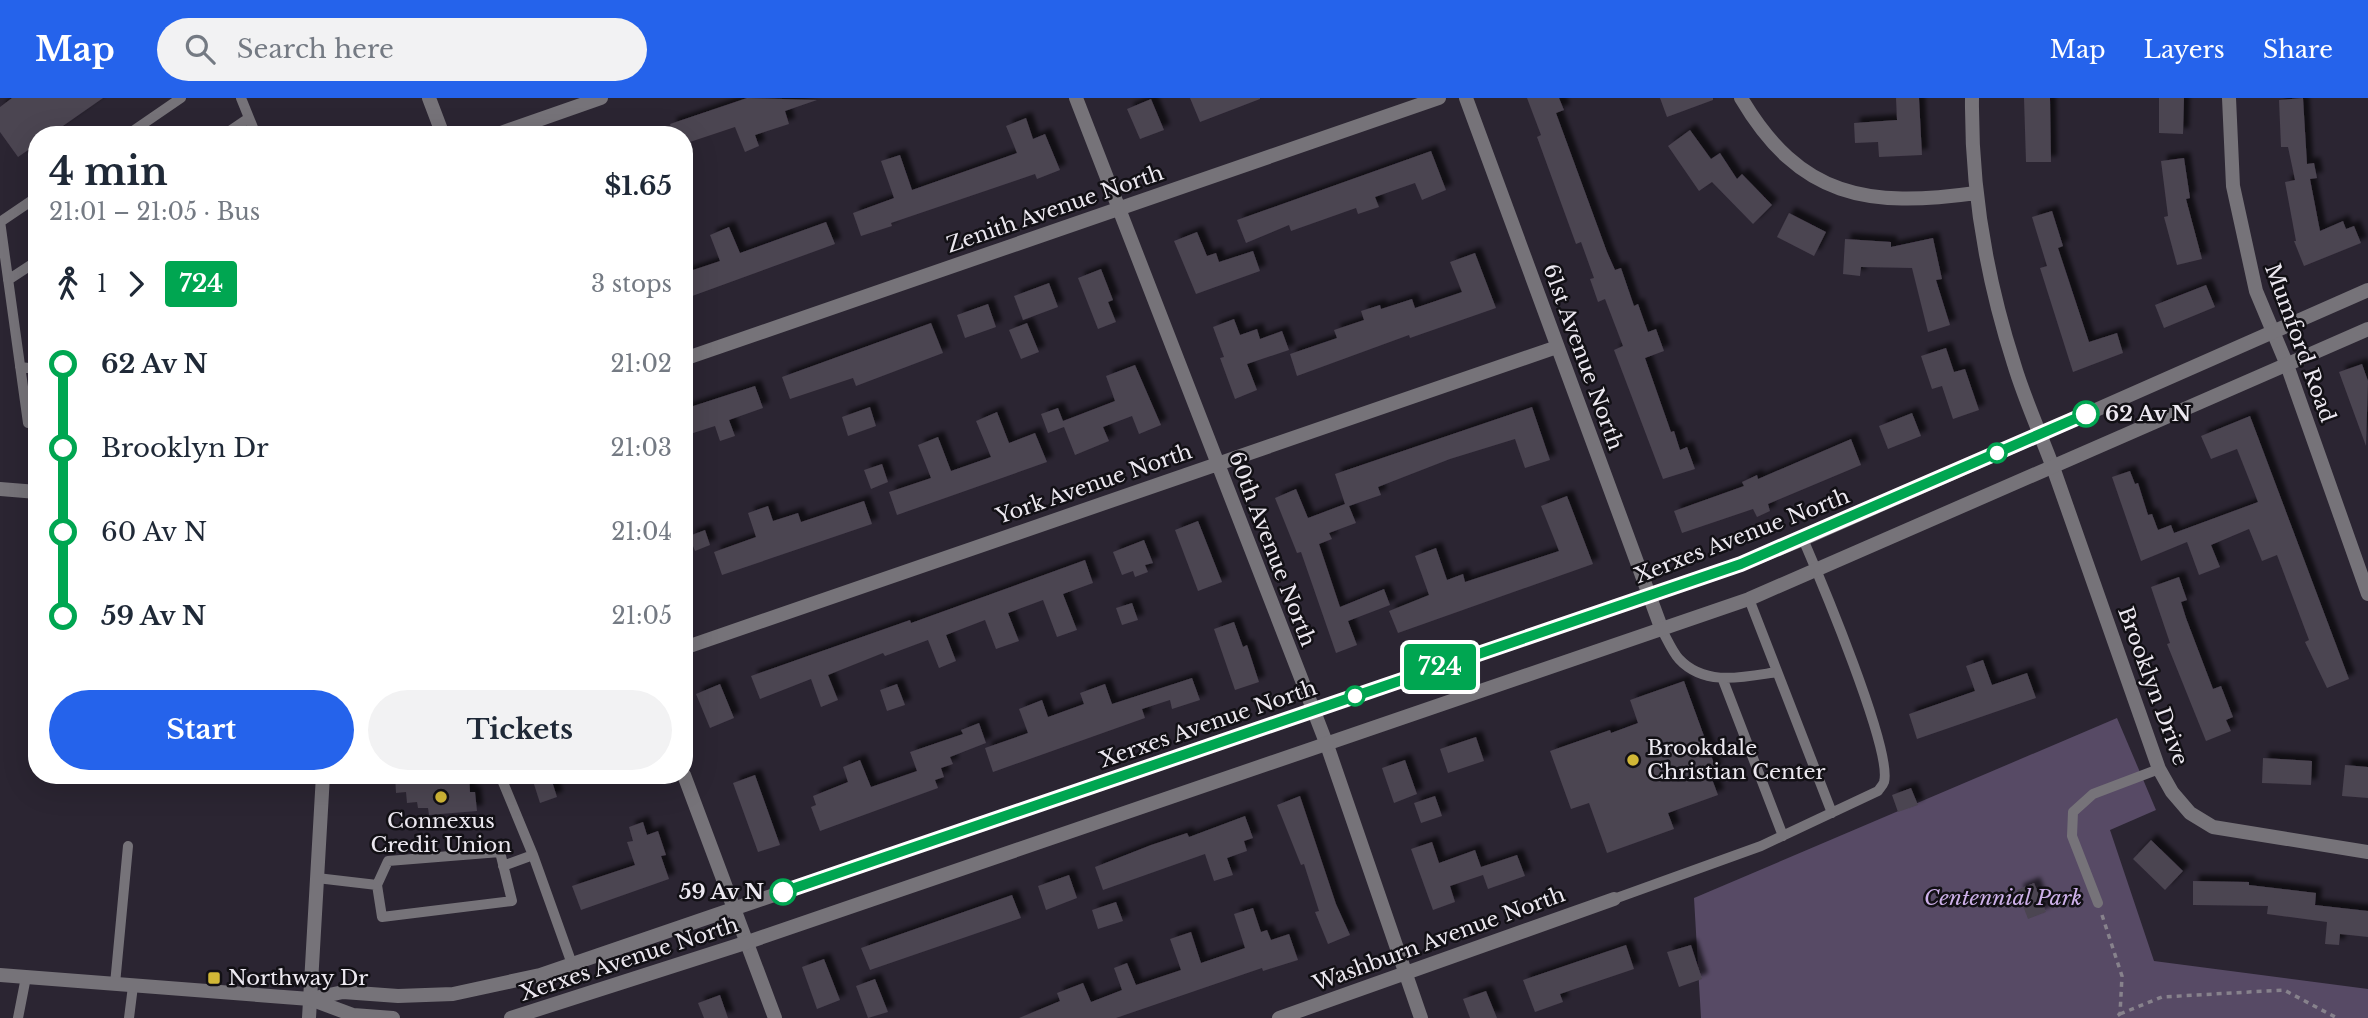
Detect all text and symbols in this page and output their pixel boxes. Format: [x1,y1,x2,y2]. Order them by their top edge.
search box [157,18,647,81]
text: Map [35,29,115,70]
icon: search [181,30,219,68]
text: Search here [237,33,394,65]
text: Map [2050,35,2106,64]
text: Layers [2144,35,2225,64]
text: Share [2263,35,2333,64]
text: 4 min [49,148,168,195]
street label: Zenith Avenue North [943,160,1167,258]
text: $1.65 [605,170,672,202]
text: 21:01 – 21:05 · Bus [49,198,260,226]
street label: 61st Avenue North [1537,260,1629,454]
street label: Mumford Road [2259,260,2341,426]
icon: walk [49,265,87,303]
icon: forward [117,265,155,303]
text: 724 [179,269,223,298]
text: 1 [97,270,107,298]
text: 3 stops [591,270,672,298]
text: 62 Av N [101,348,208,380]
text: 21:02 [610,350,672,378]
marker: 62 Av N [2073,401,2099,427]
place label: 62 Av N [2105,401,2191,427]
text: Brooklyn Dr [101,432,269,464]
text: 21:03 [610,434,672,462]
street label: York Avenue North [992,438,1195,530]
unlabelled marker [1987,443,2007,463]
street label: 60th Avenue North [1223,448,1321,650]
street label: Xerxes Avenue North [1631,483,1853,589]
text: 60 Av N [101,516,207,548]
text: 21:04 [611,518,672,546]
text: 59 Av N [101,600,206,632]
text: 21:05 [612,602,672,630]
street label: Brooklyn Drive [2112,603,2194,769]
line badge: 724 [1400,644,1480,690]
text: 724 [1418,652,1462,681]
street label: Xerxes Avenue North [1096,675,1320,773]
unlabelled marker [1345,686,1365,706]
button: Start [49,690,354,770]
button: Tickets [368,690,672,770]
place label: Brookdale Christian Center [1647,735,1826,785]
marker: Brookdale Christian Center [1625,752,1641,768]
marker: Connexus Credit Union [433,789,449,805]
place label: Connexus Credit Union [370,808,512,858]
place label: 59 Av N [679,879,764,905]
marker: 59 Av N [770,879,796,905]
street label: Washburn Avenue North [1308,881,1569,997]
park label: Centennial Park [1924,885,2082,911]
street label: Xerxes Avenue North [517,911,741,1007]
place label: Northway Dr [228,965,368,991]
marker: Northway Dr [206,970,222,986]

